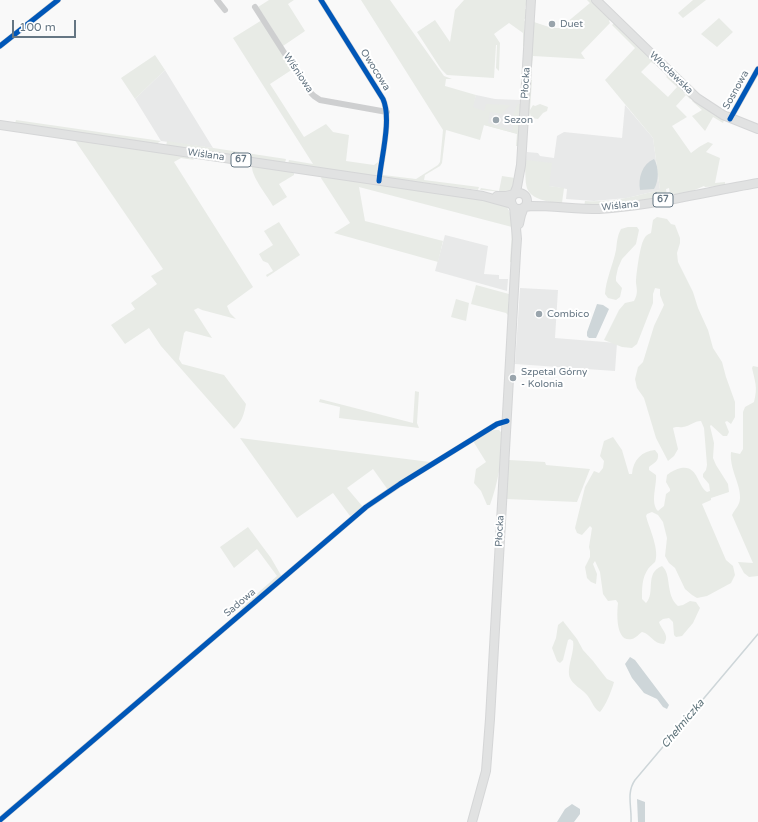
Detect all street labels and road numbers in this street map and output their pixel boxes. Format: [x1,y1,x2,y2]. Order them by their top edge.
street label: Owocowa [358,47,392,93]
street label: Włocławska [647,49,695,97]
street label: Wiśniowa [280,51,316,95]
street label: Płocka [519,67,533,99]
street label: Sosnowa [720,68,752,112]
street label: Wiślana [187,146,225,164]
road number: 67 [231,153,251,167]
road number: 67 [653,193,673,207]
street label: Wiślana [601,198,639,214]
street label: Płocka [493,515,507,547]
street label: Sadowa [222,586,258,620]

